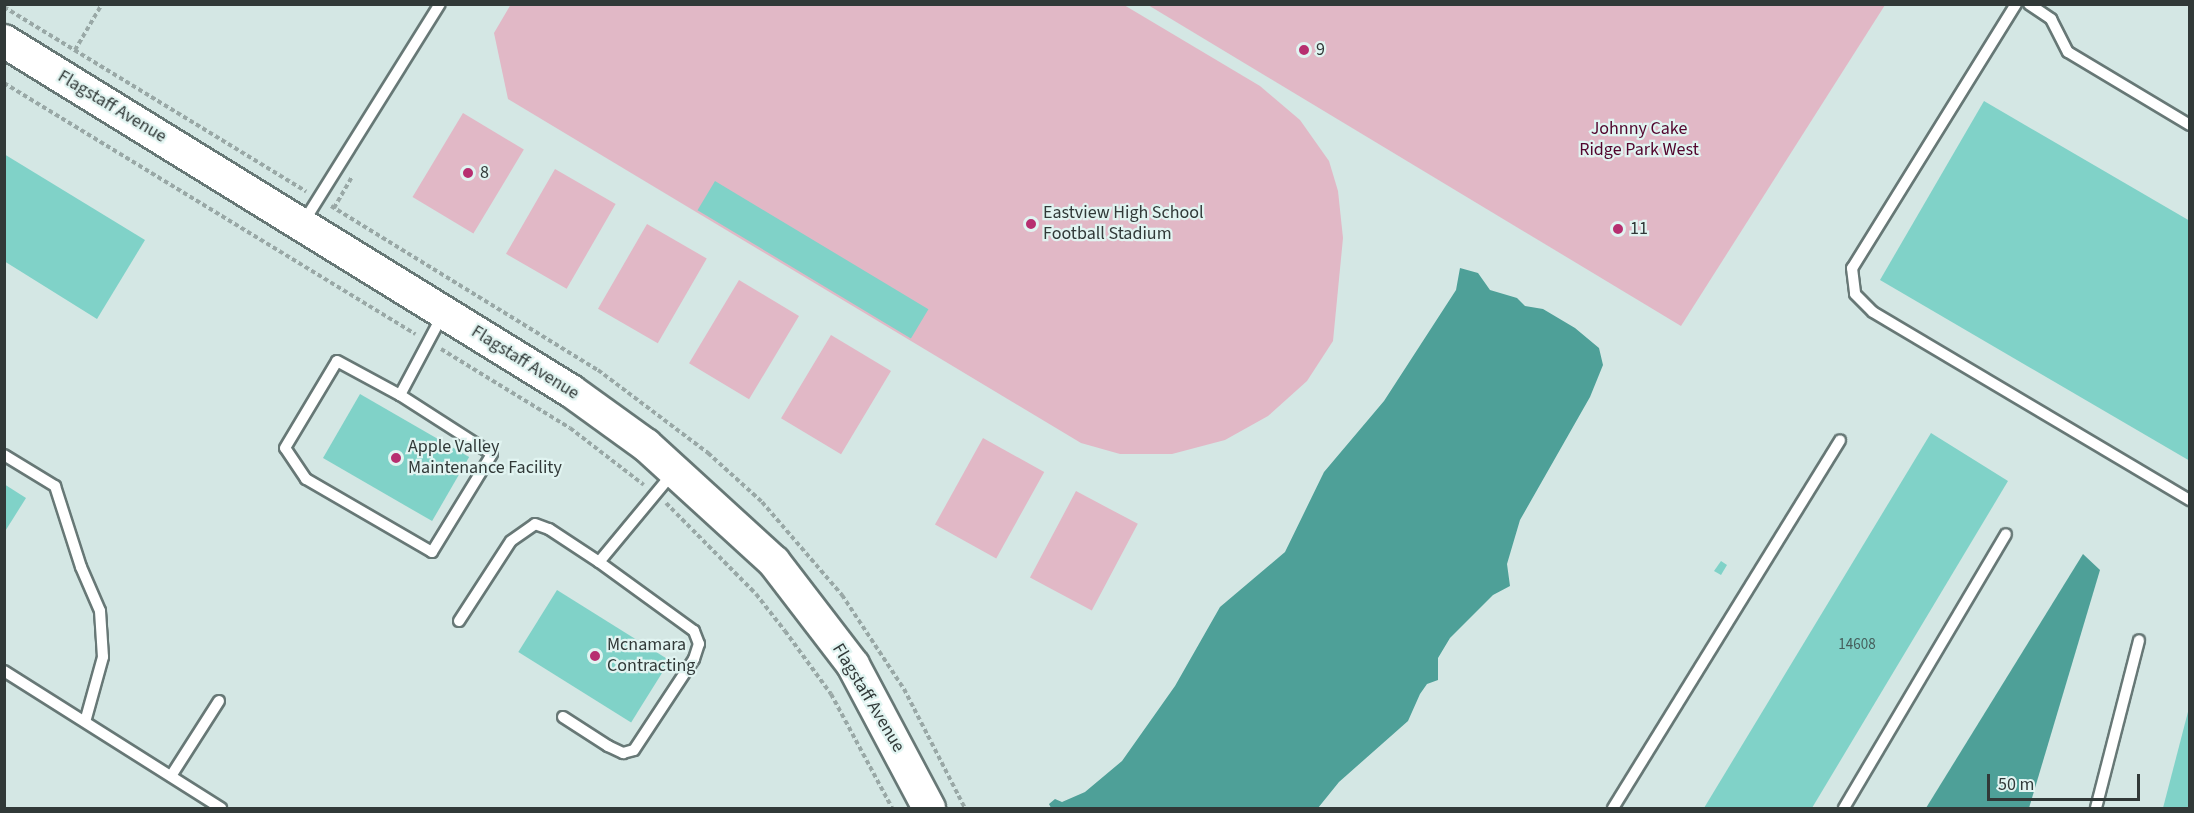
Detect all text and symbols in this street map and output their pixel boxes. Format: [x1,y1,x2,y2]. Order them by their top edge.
place label: 9 [1316,39,1325,61]
marker: 9 [1297,43,1311,57]
street label: Flagstaff Avenue [54,66,170,148]
park label: Johnny Cake Ridge Park West [1579,119,1699,162]
place label: 8 [480,162,489,184]
marker: 8 [461,166,475,180]
place label: Eastview High School Football Stadium [1043,203,1204,246]
marker: Eastview High School Football Stadium [1024,217,1038,231]
place label: 11 [1630,218,1648,240]
marker: 11 [1611,222,1625,236]
street label: Flagstaff Avenue [467,321,583,405]
place label: Apple Valley Maintenance Facility [408,437,562,480]
marker: Apple Valley Maintenance Facility [389,451,403,465]
place label: Mcnamara Contracting [607,635,695,678]
house number: 14608 [1838,636,1876,654]
street label: Flagstaff Avenue [827,640,909,756]
marker: Mcnamara Contracting [588,649,602,663]
scale bar [1990,762,2143,800]
text: 50 m [1998,772,2034,797]

